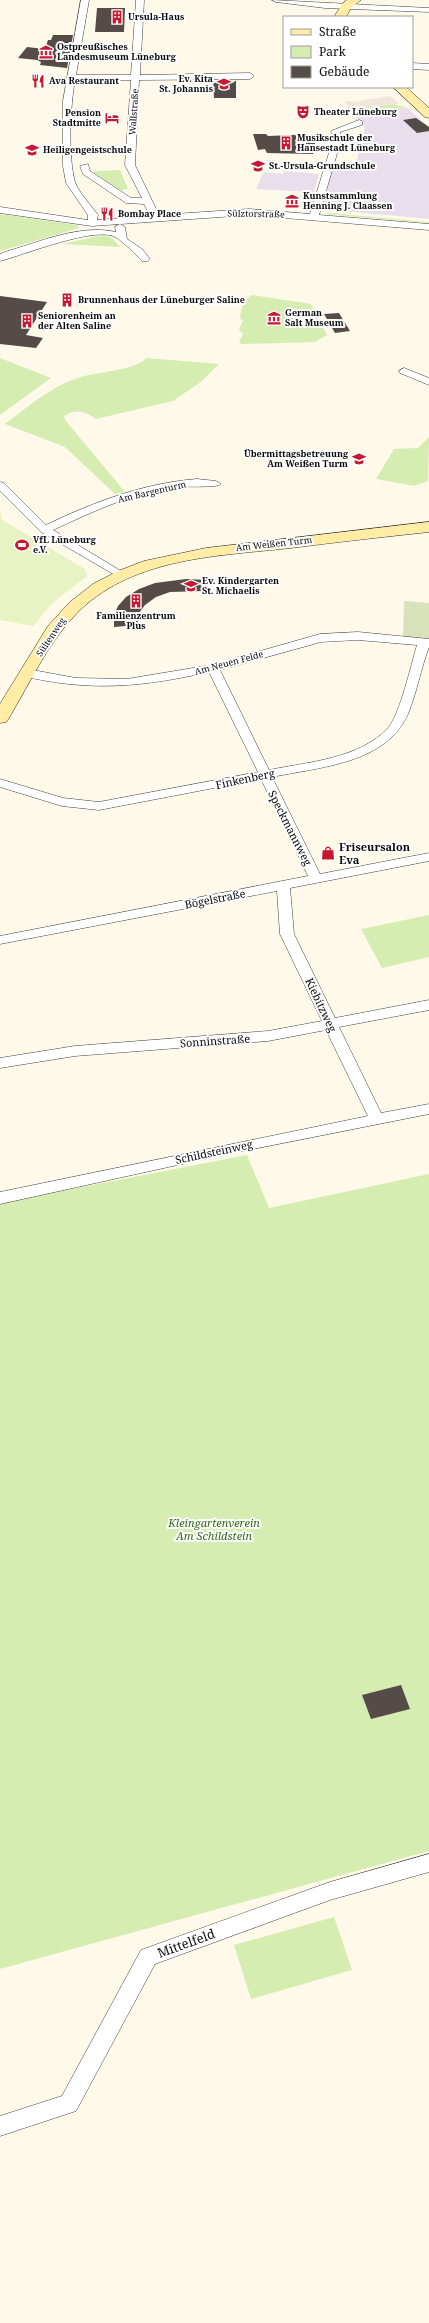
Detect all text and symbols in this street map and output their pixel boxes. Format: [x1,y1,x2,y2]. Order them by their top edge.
building icon: Ursula-Haus [109,9,125,25]
place label: Ursula-Haus [128,10,185,23]
legend [283,16,413,88]
text: Straße [319,23,356,40]
place label: Ostpreußisches Landesmuseum Lüneburg [57,40,177,63]
text: Park [319,43,347,60]
museum icon: Ostpreußisches Landesmuseum Lüneburg [38,44,54,60]
text: Gebäude [319,63,370,80]
place label: Ev. Kita St. Johannis [159,72,214,95]
restaurant icon: Ava Restaurant [30,73,46,89]
place label: Ava Restaurant [49,74,119,87]
school or university icon: Ev. Kita St. Johannis [216,76,232,92]
street label: Wallstraße [125,88,142,136]
theatre icon: Theater Lüneburg [295,104,311,120]
place label: Theater Lüneburg [314,105,398,118]
place label: Pension Stadtmitte [53,106,101,129]
hotel icon: Pension Stadtmitte [104,110,120,126]
place label: Musikschule der Hansestadt Lüneburg [297,131,396,154]
building icon: Musikschule der Hansestadt Lüneburg [278,135,294,151]
school or university icon: Heiligengeistschule [24,142,40,158]
place label: Heiligengeistschule [43,143,132,156]
school or university icon: St.-Ursula-Grundschule [250,158,266,174]
place label: St.-Ursula-Grundschule [269,159,375,172]
place label: Kunstsammlung Henning J. Claassen [303,189,392,212]
museum icon: Kunstsammlung Henning J. Claassen [284,193,300,209]
restaurant icon: Bombay Place [99,206,115,222]
street label: Sülztorstraße [227,206,285,221]
place label: Bombay Place [118,207,181,220]
building icon: Brunnenhaus der Lüneburger Saline [59,292,75,308]
place label: Brunnenhaus der Lüneburger Saline [78,293,245,306]
place label: German Salt Museum [285,306,344,329]
place label: Seniorenheim an der Alten Saline [38,309,116,332]
museum icon: German Salt Museum [266,310,282,326]
building icon: Seniorenheim an der Alten Saline [19,313,35,329]
place label: Übermittagsbetreuung Am Weißen Turm [244,447,349,470]
school or university icon: Übermittagsbetreuung Am Weißen Turm [351,451,367,467]
street label: Am Bargenturm [117,477,188,506]
place label: VfL Lüneburg e.V. [33,533,97,556]
street label: Am Weißen Turm [235,533,313,554]
sports icon: VfL Lüneburg e.V. [14,537,30,553]
place label: Ev. Kindergarten St. Michaelis [202,574,279,597]
school or university icon: Ev. Kindergarten St. Michaelis [183,578,199,594]
building icon: Familienzentrum Plus [128,593,144,609]
place label: Familienzentrum Plus [96,609,176,632]
street label: Sültenweg [33,614,69,659]
street label: Am Neuen Felde [193,647,265,678]
street label: Finkenberg [214,765,276,792]
street label: Speckmannweg [265,788,316,868]
place label: Friseursalon Eva [339,839,411,867]
shop icon: Friseursalon Eva [320,845,336,861]
street label: Bögelstraße [183,885,247,912]
street label: Kiebitzweg [302,975,341,1034]
street label: Sonninstraße [179,1031,251,1050]
street label: Schildsteinweg [174,1136,254,1167]
park label: Kleingartenverein Am Schildstein [167,1515,260,1543]
street label: Mittelfeld [155,1924,217,1962]

